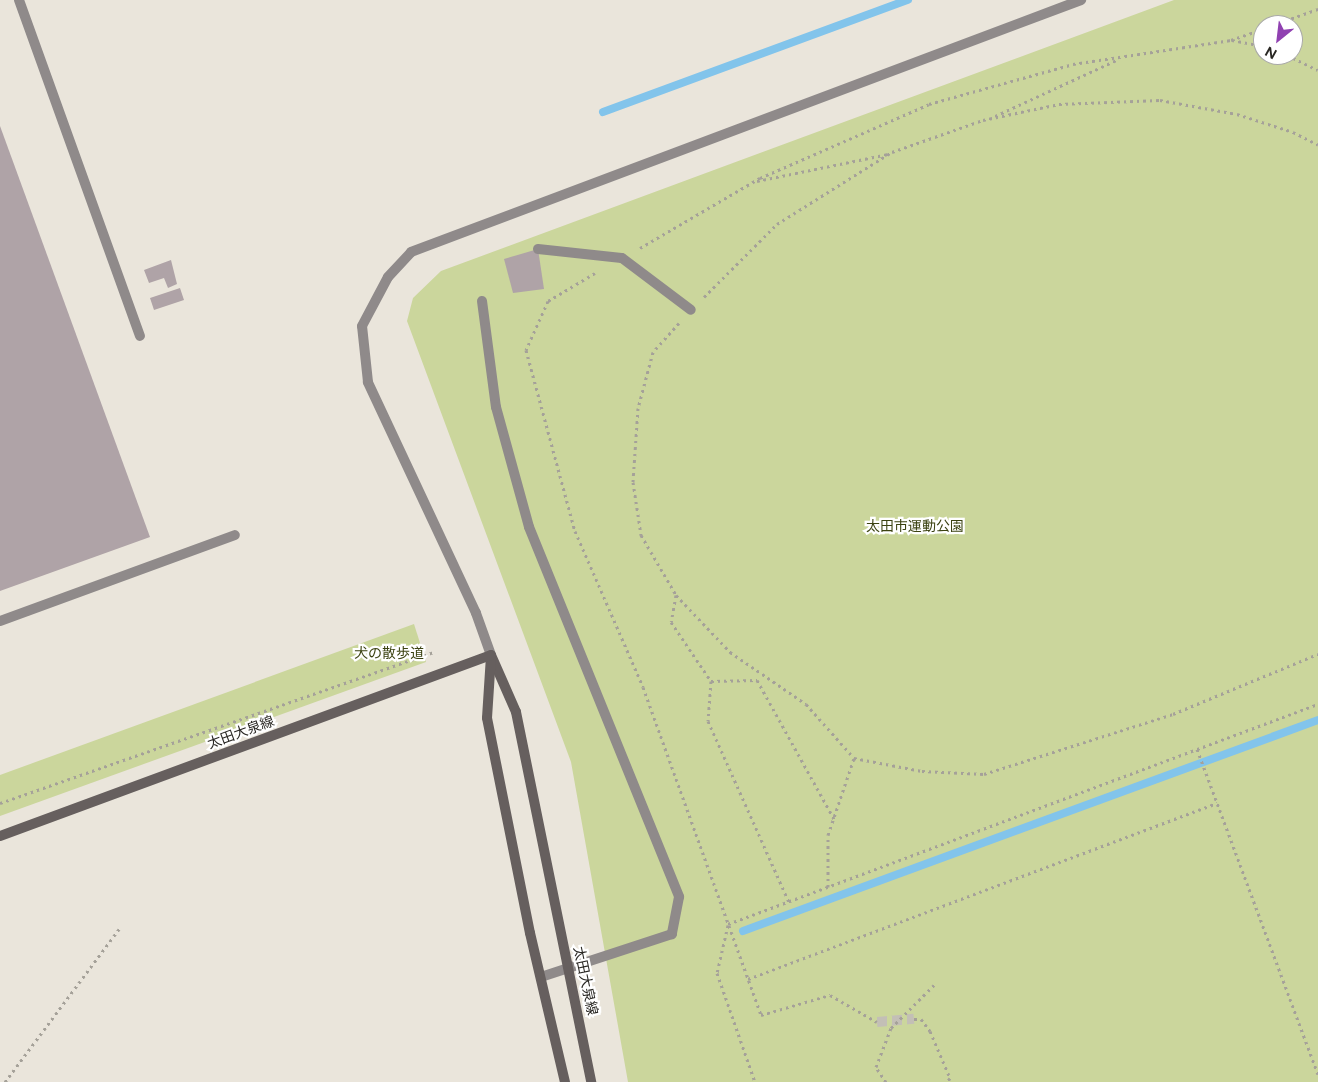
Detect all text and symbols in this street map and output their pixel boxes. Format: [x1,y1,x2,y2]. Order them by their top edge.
north arrow [1253,15,1303,65]
text: N [1262,43,1280,63]
park label: 太田市運動公園 [866,519,964,535]
park label: 犬の散歩道 [354,646,424,662]
street label: 太田大泉線 [205,713,277,753]
street label: 太田大泉線 [570,945,600,1017]

